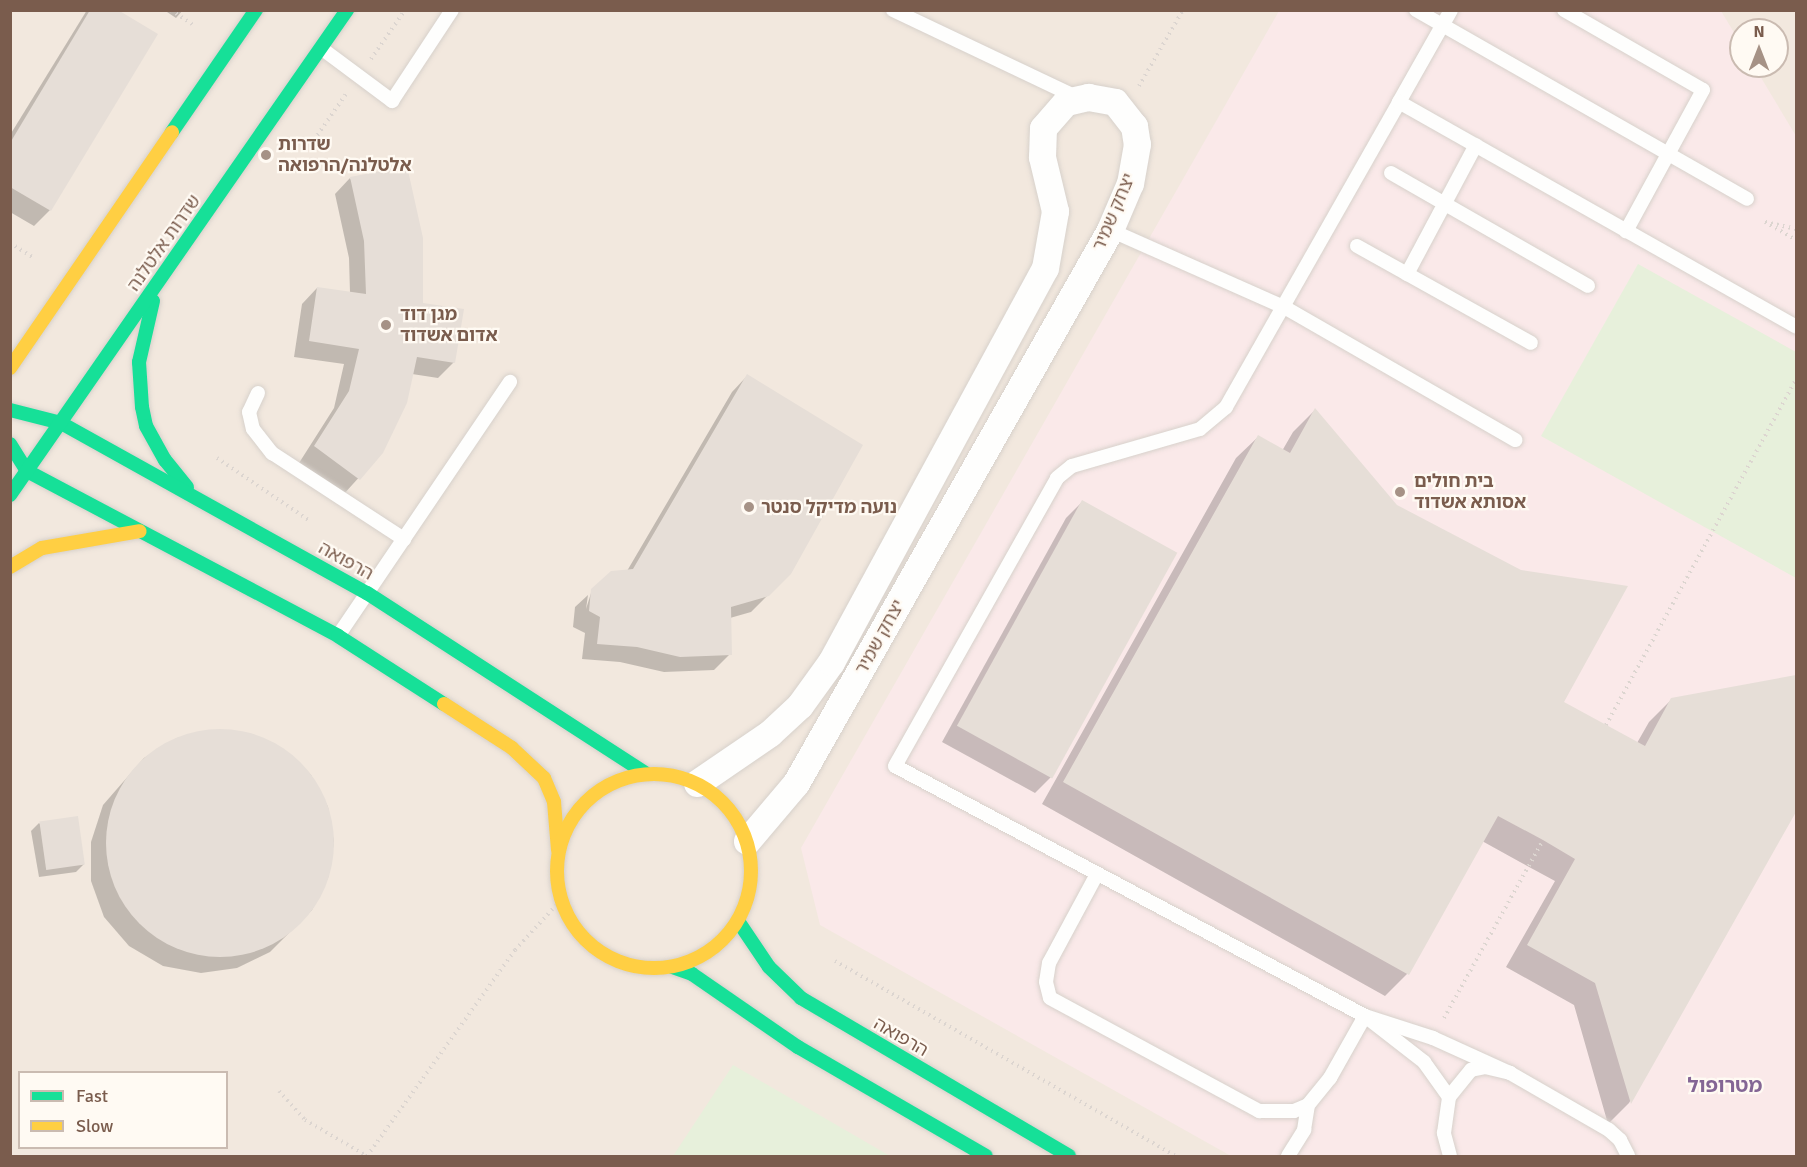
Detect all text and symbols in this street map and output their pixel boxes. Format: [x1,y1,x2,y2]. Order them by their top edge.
north arrow [1729,18,1789,78]
text: N [1753,22,1765,42]
place label: שדרות אלטלנה/הרפואה [278,134,412,176]
marker: שדרות אלטלנה/הרפואה [259,148,273,162]
street label: יצחק שמיר [1088,170,1140,254]
street label: שדרות אלטלנה [123,191,205,295]
place label: מגן דוד אדום אשדוד [400,304,498,346]
marker: מגן דוד אדום אשדוד [377,316,395,334]
place label: בית חולים אסותא אשדוד [1414,471,1526,514]
marker: בית חולים אסותא אשדוד [1391,483,1409,501]
place label: נועה מדיקל סנטר [761,496,897,518]
marker: נועה מדיקל סנטר [742,500,756,514]
street label: הרפואה [315,537,377,585]
street label: יצחק שמיר [851,596,909,678]
street label: הרפואה [870,1013,932,1061]
legend [18,1071,228,1149]
district label: מטרופול [1688,1073,1762,1097]
text: Fast [76,1085,108,1107]
text: Slow [76,1115,113,1137]

